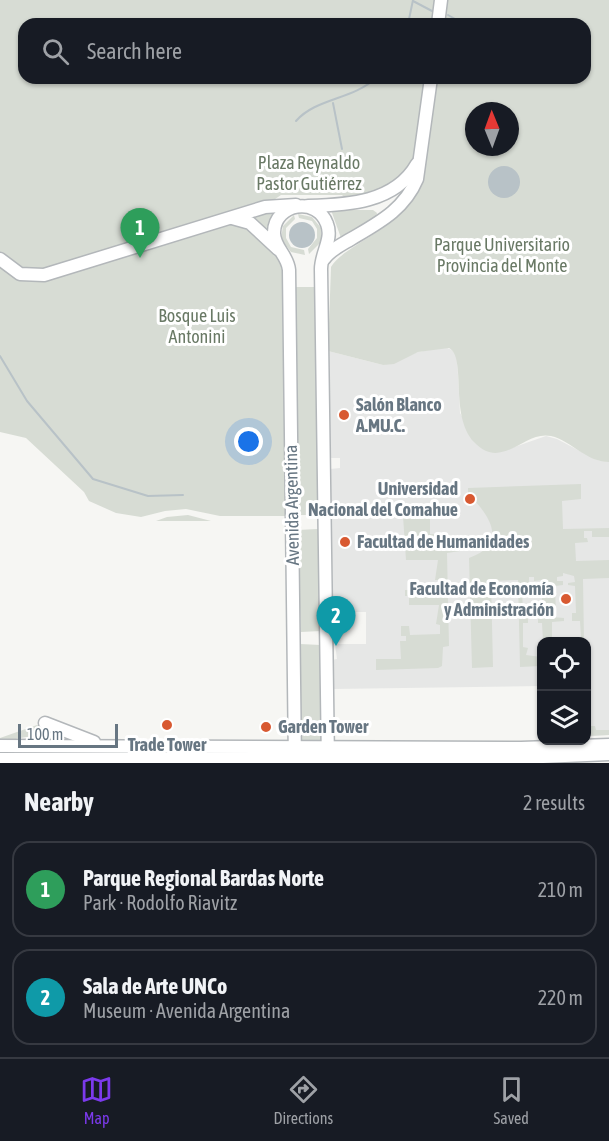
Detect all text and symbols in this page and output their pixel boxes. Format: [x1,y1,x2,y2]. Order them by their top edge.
search box [18,18,591,84]
icon: search [39,35,72,68]
text: Search here [87,38,182,64]
north arrow [465,102,519,156]
park label: Plaza Reynaldo Pastor Gutiérrez [256,152,362,194]
pin: 1 [120,208,160,258]
park label: Parque Universitario Provincia del Monte [434,234,570,276]
park label: Bosque Luis Antonini [158,305,236,347]
place label: Salón Blanco A.MU.C. [355,394,442,436]
marker: Salón Blanco A.MU.C. [337,408,351,422]
your location [234,427,263,456]
street label: Avenida Argentina [280,444,303,566]
place label: Universidad Nacional del Comahue [308,478,458,520]
marker: Universidad Nacional del Comahue [463,492,477,506]
place label: Facultad de Humanidades [357,531,530,552]
marker: Facultad de Humanidades [338,535,352,549]
place label: Facultad de Economía y Administración [409,578,554,620]
marker: Facultad de Economía y Administración [559,592,573,606]
pin: 2 [316,596,356,646]
map controls [537,637,591,745]
button: locate [537,637,591,691]
button: layers [537,691,591,745]
place label: Garden Tower [278,716,369,737]
marker: Trade Tower [160,718,174,732]
marker: Garden Tower [259,720,273,734]
scale bar [18,721,118,748]
text: 100 m [27,725,63,743]
place label: Trade Tower [128,734,207,755]
text: Nearby [24,787,94,817]
text: 2 results [523,791,585,814]
text: Parque Regional Bardas Norte [83,865,324,891]
text: 1 [41,878,50,901]
text: 210 m [538,878,583,901]
text: Park · Rodolfo Riavitz [83,891,237,914]
text: Sala de Arte UNCo [83,973,227,999]
text: 2 [41,986,50,1009]
text: 220 m [538,986,583,1009]
text: Museum · Avenida Argentina [83,999,290,1022]
tab: Map [80,1073,113,1127]
tab: Directions [273,1073,333,1127]
tab: Saved [493,1073,529,1127]

